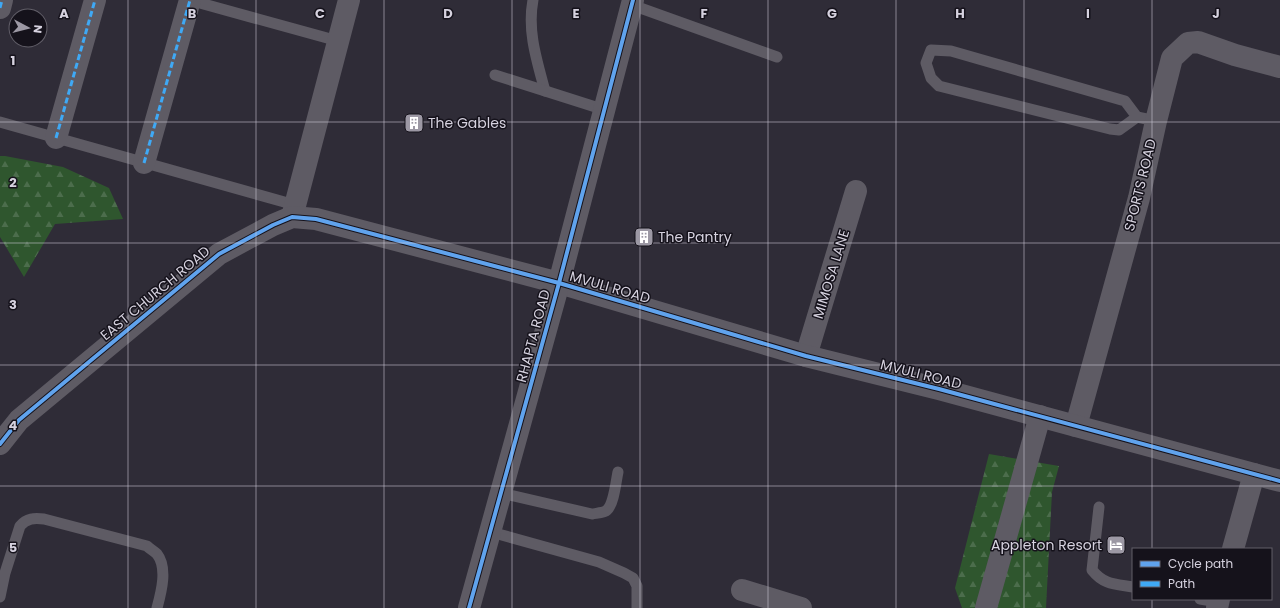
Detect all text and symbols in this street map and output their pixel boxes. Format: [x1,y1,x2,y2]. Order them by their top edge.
text: A [59,4,69,23]
text: B [188,4,197,23]
text: C [315,4,325,23]
text: D [443,4,453,23]
text: E [572,4,580,23]
text: F [700,4,708,23]
text: G [827,4,837,23]
text: H [955,4,965,23]
text: I [1086,4,1090,23]
text: J [1212,4,1220,23]
north arrow [8,8,48,48]
text: N [29,24,46,34]
text: 1 [11,51,15,70]
building icon: The Gables [403,112,425,134]
place label: The Gables [428,113,506,133]
street label: SPORTS ROAD [1119,137,1161,233]
text: 2 [9,173,17,192]
building icon: The Pantry [633,226,655,248]
place label: The Pantry [658,227,732,247]
street label: MIMOSA LANE [808,227,854,321]
street label: EAST CHURCH ROAD [96,241,214,345]
street label: MVULI ROAD [567,266,653,308]
street label: RHAPTA ROAD [511,287,555,385]
text: 3 [9,295,17,314]
street label: MVULI ROAD [878,354,964,394]
text: 4 [9,416,18,435]
hotel icon: Appleton Resort [1105,534,1127,556]
place label: Appleton Resort [991,535,1102,555]
text: 5 [9,538,17,557]
legend [1132,548,1272,600]
text: Cycle path [1168,555,1233,572]
text: Path [1168,575,1195,592]

